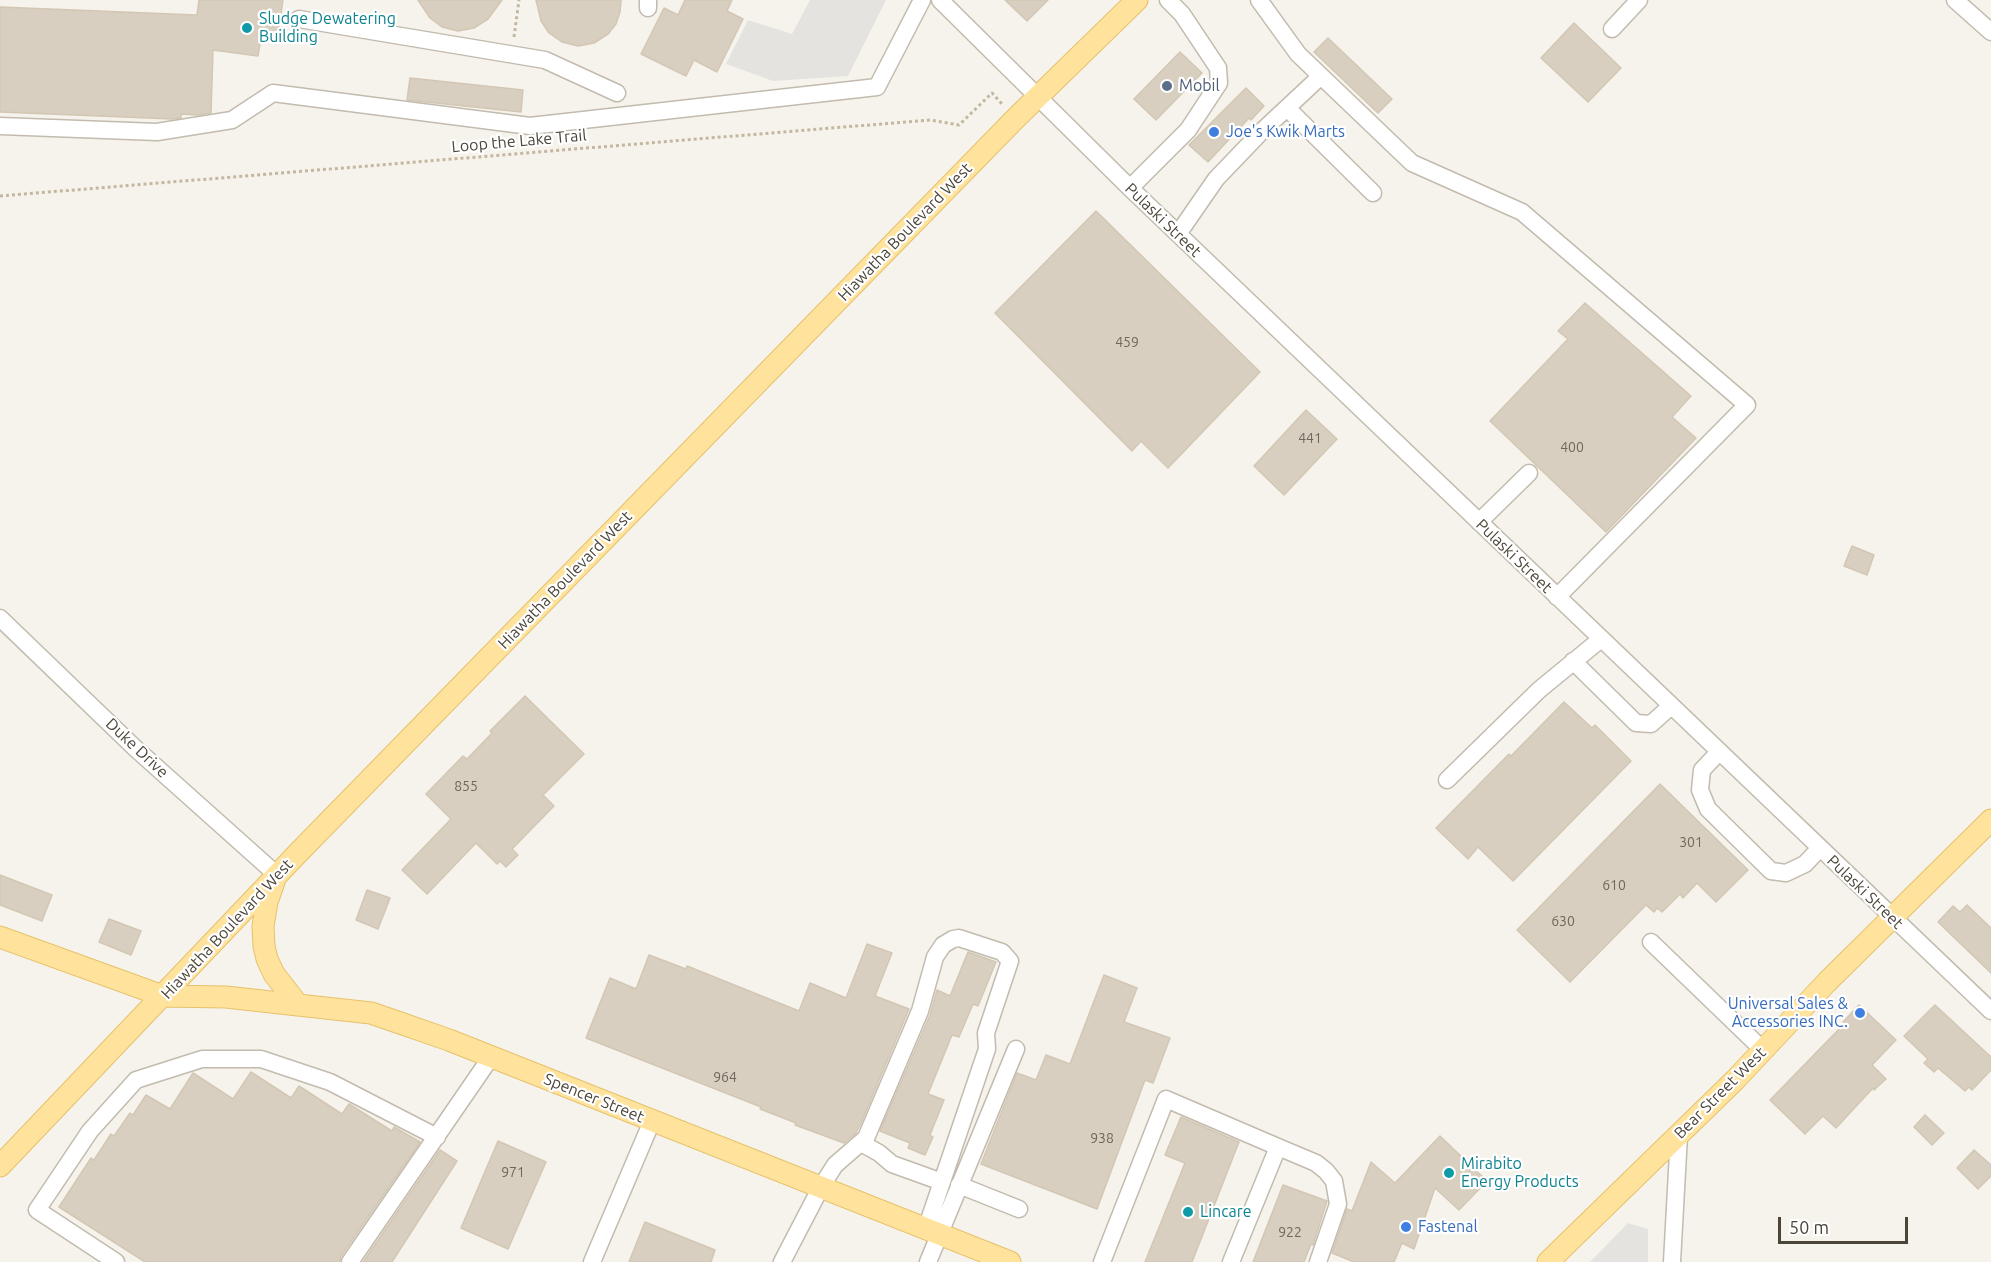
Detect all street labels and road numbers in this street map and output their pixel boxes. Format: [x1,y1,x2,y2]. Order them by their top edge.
street label: Loop the Lake Trail [451,126,587,156]
street label: Hiawatha Boulevard West [834,159,976,305]
street label: Pulaski Street [1121,179,1205,261]
street label: Hiawatha Boulevard West [494,507,636,653]
street label: Pulaski Street [1472,515,1556,597]
street label: Duke Drive [102,714,172,782]
street label: Pulaski Street [1823,851,1907,933]
street label: Hiawatha Boulevard West [157,855,297,1003]
street label: Bear Street West [1670,1043,1770,1143]
street label: Spencer Street [541,1069,647,1127]

